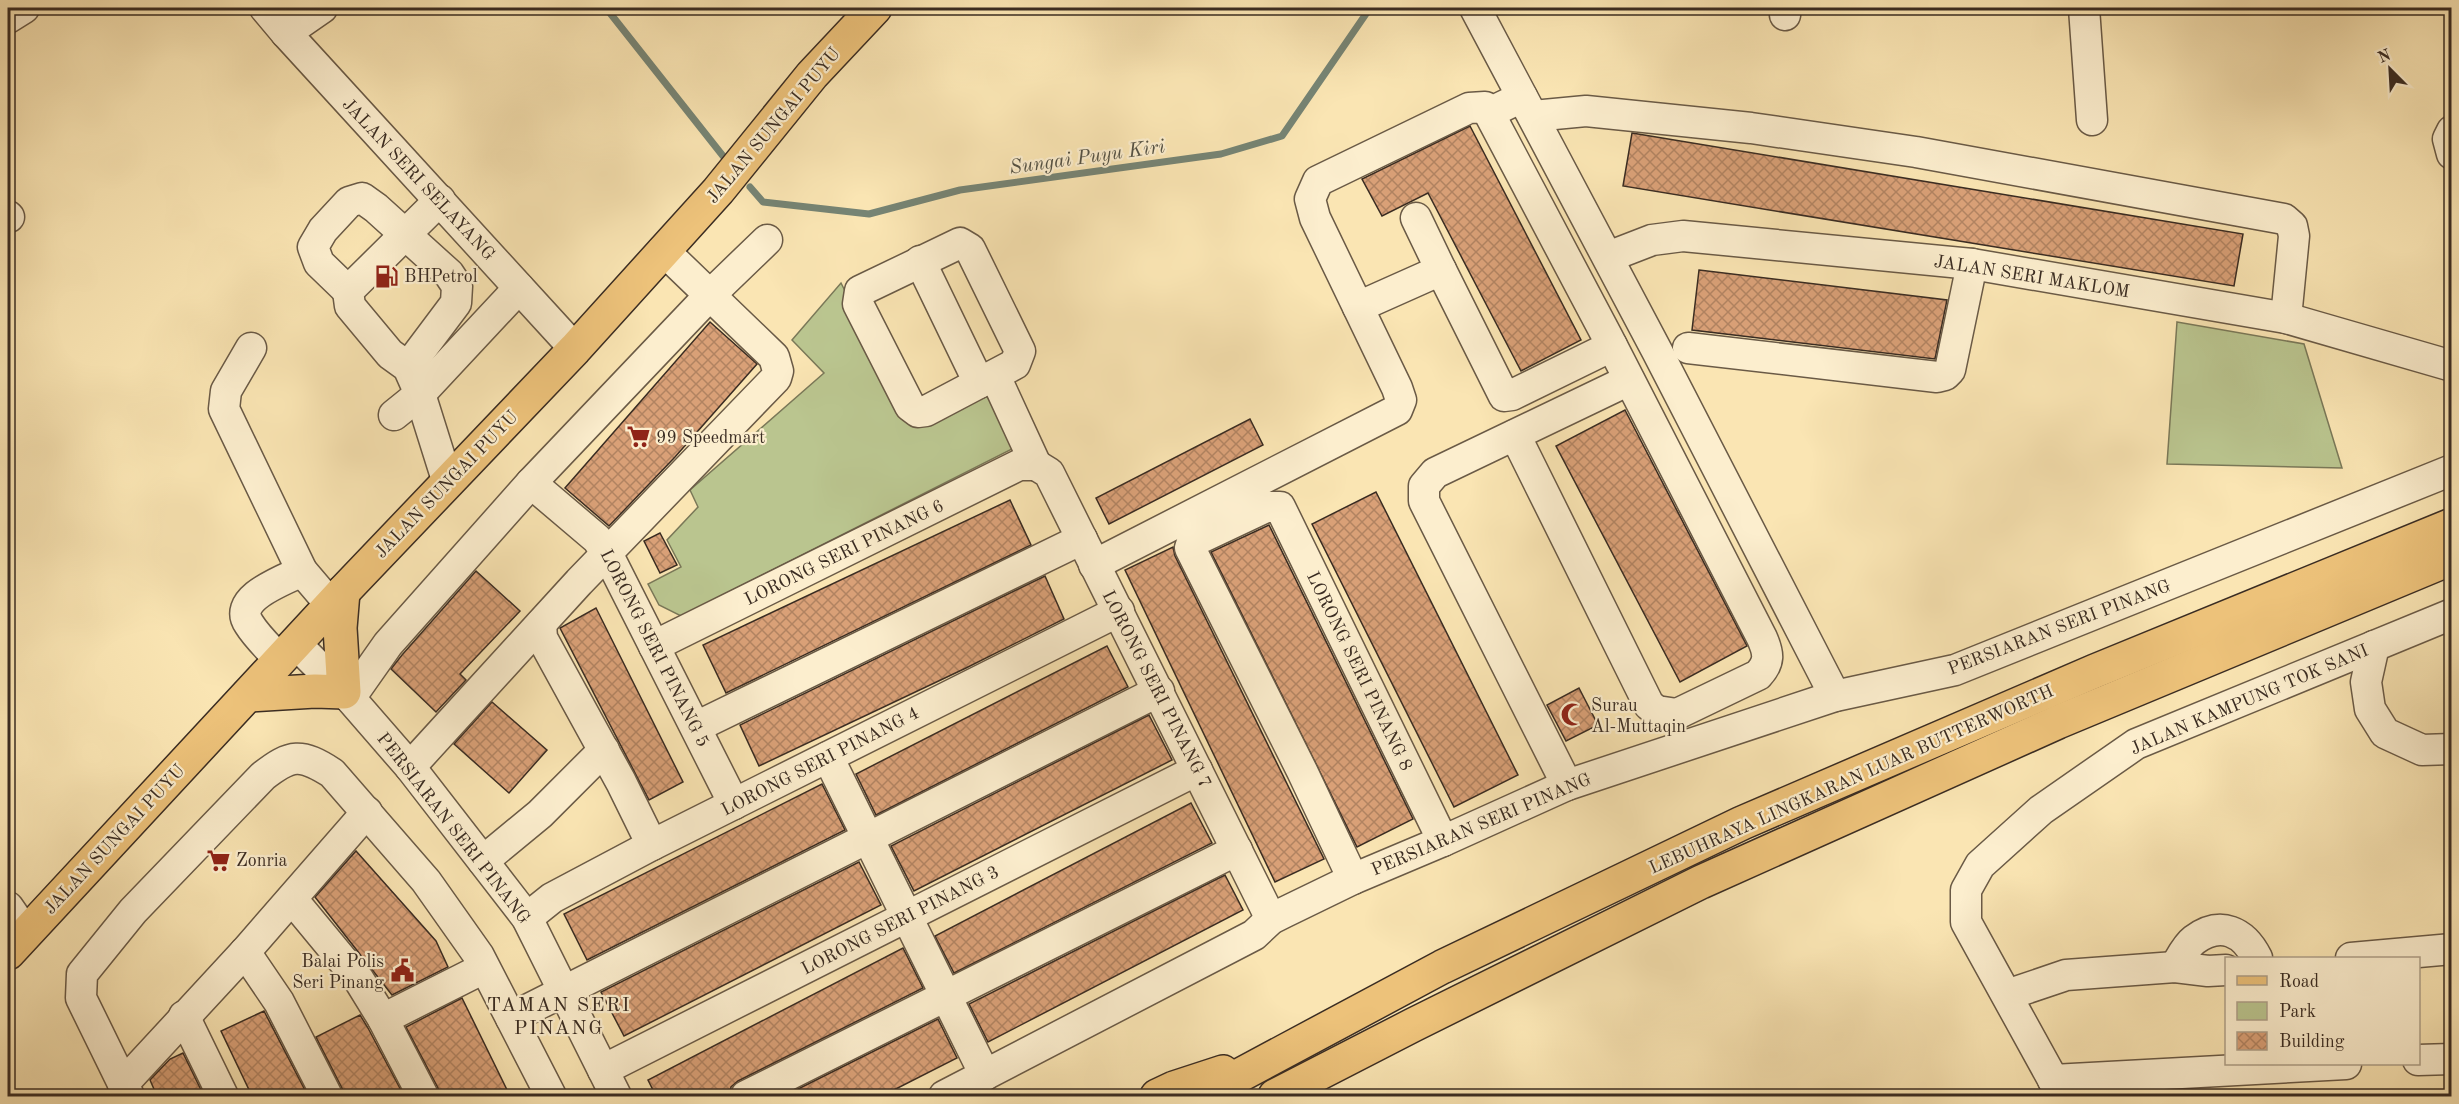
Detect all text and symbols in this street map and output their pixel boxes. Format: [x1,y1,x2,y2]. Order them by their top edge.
north arrow [2360,39,2420,99]
street label: JALAN SUNGAI PUYU [704,44,844,207]
text: N [2376,47,2394,67]
street label: JALAN SERI SELAYANG [339,95,498,264]
water label: Sungai Puyu Kiri [1008,137,1167,179]
street label: JALAN SERI MAKLOM [1933,253,2131,301]
fuel station icon: BHPetrol [373,263,399,289]
place label: BHPetrol [404,268,478,286]
street label: JALAN SUNGAI PUYU [372,408,522,562]
supermarket icon: 99 Speedmart [625,424,651,450]
place label: 99 Speedmart [656,429,765,447]
street label: LORONG SERI PINANG 6 [742,497,947,609]
street label: LORONG SERI PINANG 5 [596,547,712,750]
street label: LORONG SERI PINANG 8 [1303,569,1415,774]
street label: PERSIARAN SERI PINANG [1946,577,2173,679]
street label: LORONG SERI PINANG 7 [1098,588,1214,791]
street label: JALAN KAMPUNG TOK SANI [2128,641,2371,758]
street label: LEBUHRAYA LINGKARAN LUAR BUTTERWORTH [1646,682,2056,878]
place label: Surau Al-Muttaqin [1591,697,1686,736]
mosque icon: Surau Al-Muttaqin [1560,702,1586,728]
street label: LORONG SERI PINANG 4 [719,704,922,820]
street label: PERSIARAN SERI PINANG [373,730,533,928]
street label: JALAN SUNGAI PUYU [41,762,188,918]
street label: PERSIARAN SERI PINANG [1369,770,1594,879]
supermarket icon: Zonria [205,847,231,873]
place label: Zonria [236,852,288,870]
street label: LORONG SERI PINANG 3 [799,863,1002,979]
place label: Balai Polis Seri Pinang [292,953,384,992]
legend [2225,957,2420,1065]
public building icon: Balai Polis Seri Pinang [389,958,415,984]
text: Road [2279,973,2319,991]
district label: TAMAN SERI PINANG [487,996,631,1039]
text: Park [2279,1003,2316,1021]
text: Building [2279,1033,2345,1051]

